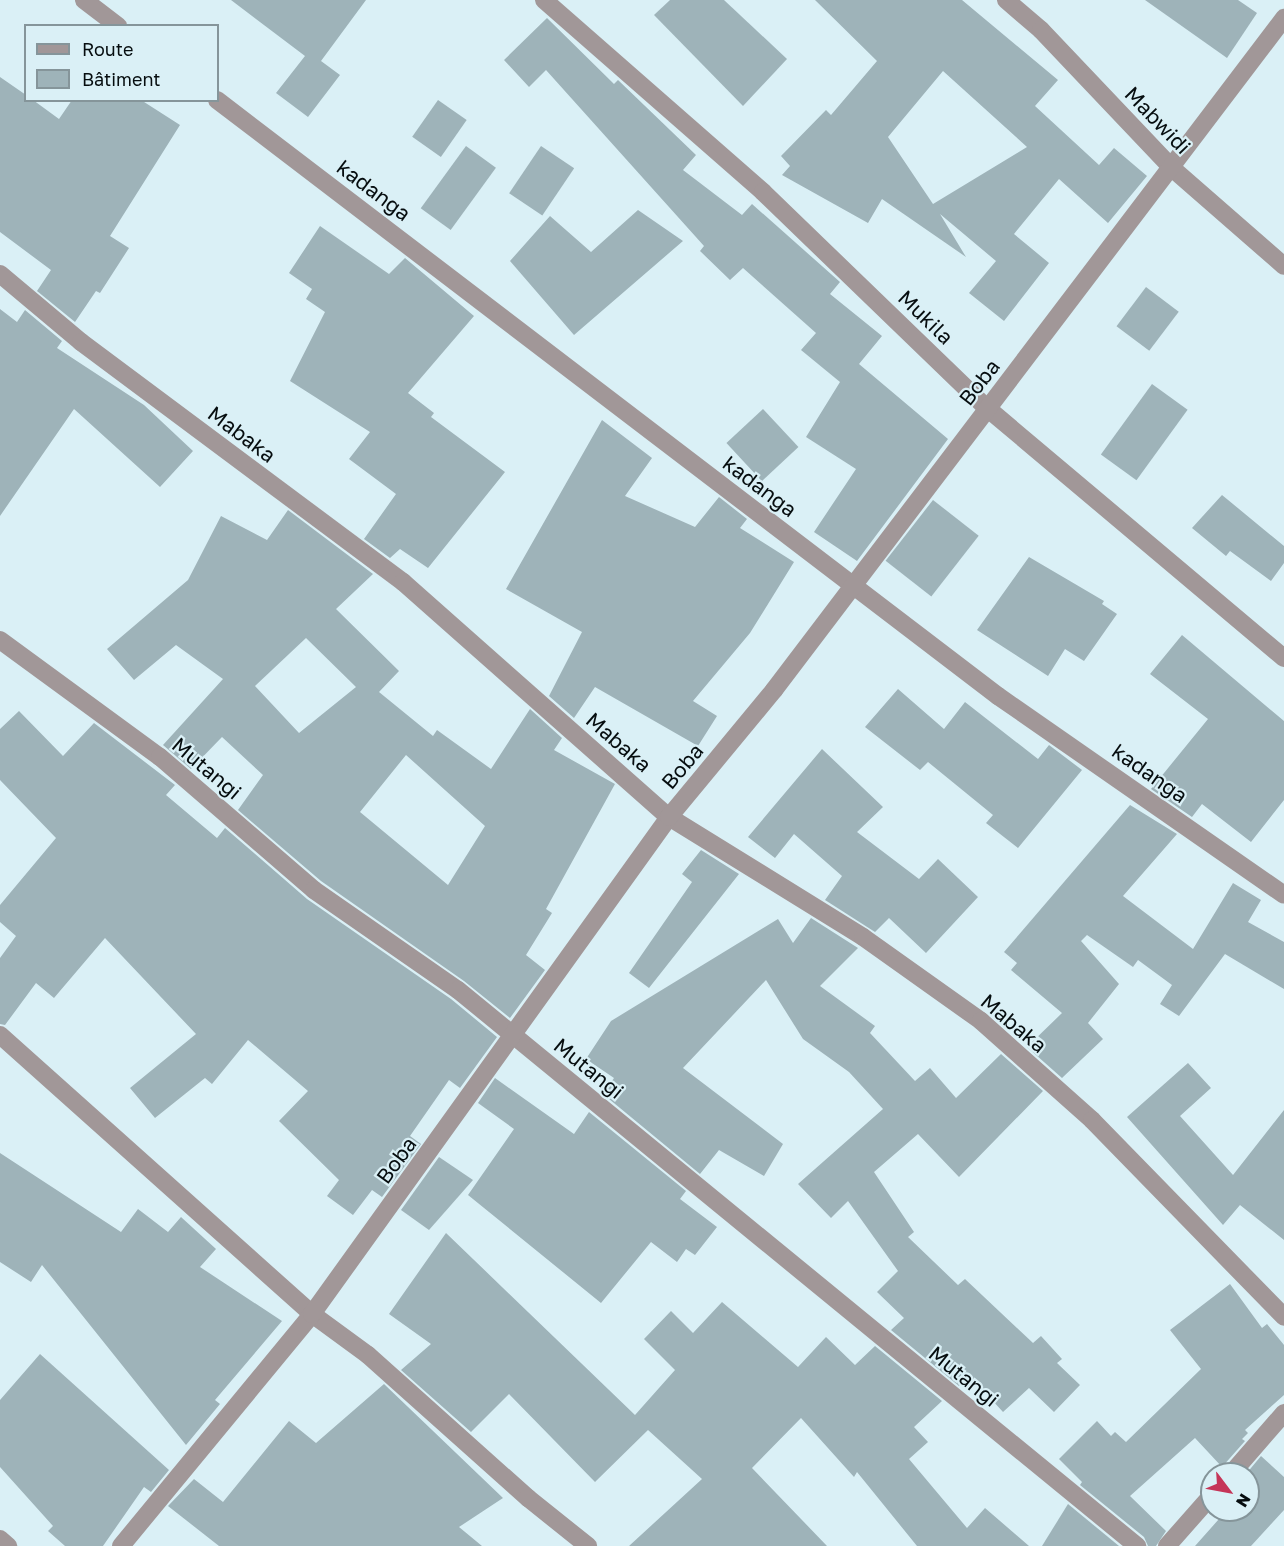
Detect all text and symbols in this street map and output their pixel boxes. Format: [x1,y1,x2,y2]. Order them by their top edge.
legend [24,24,219,102]
text: Route [82,38,133,60]
text: Bâtiment [82,68,161,90]
street label: Mabwidi [1120,81,1196,159]
street label: kadanga [332,154,416,226]
street label: Mukila [893,285,959,349]
street label: Boba [953,354,1005,410]
street label: Mabaka [203,400,281,468]
street label: kadanga [718,450,802,522]
street label: Mabaka [581,707,657,777]
street label: Mutangi [167,732,247,804]
street label: Boba [656,738,708,794]
street label: kadanga [1108,738,1192,808]
street label: Mabaka [976,988,1052,1058]
street label: Mutangi [549,1032,629,1104]
street label: Boba [371,1132,421,1188]
street label: Mutangi [924,1340,1004,1412]
north arrow [1200,1462,1260,1522]
text: N [1232,1490,1255,1511]

